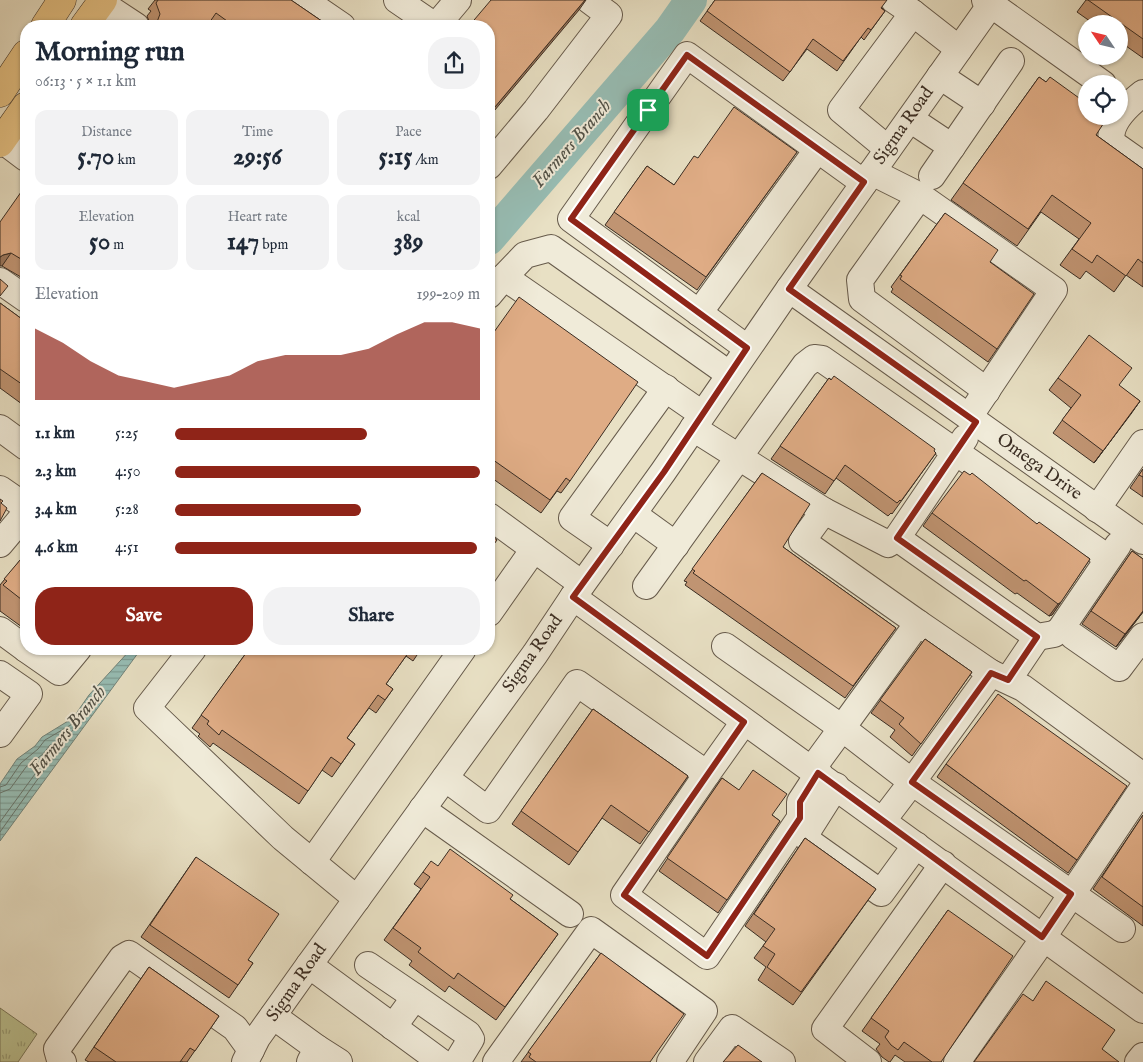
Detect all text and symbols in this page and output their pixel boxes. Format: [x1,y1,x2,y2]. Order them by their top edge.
north arrow [1078,15,1128,65]
map controls [1078,15,1128,125]
text: Morning run [35,35,185,70]
button: share [428,37,480,89]
text: 06:13 · 5 × 1.1 km [35,72,136,92]
button: locate [1078,75,1128,125]
street label: Sigma Road [869,82,939,170]
pin [627,89,669,131]
water label: Farmers Branch [527,95,617,193]
icon: arrive [634,96,662,124]
text: Distance [81,123,132,141]
text: Time [242,123,273,141]
text: Pace [395,123,422,141]
text: 5.70 [77,141,114,173]
text: 29:56 [233,141,282,173]
text: 5:15 [378,141,412,173]
text: km [114,151,136,169]
text: /km [412,151,439,169]
text: Elevation [79,208,134,226]
text: Heart rate [228,208,287,226]
text: kcal [397,208,420,226]
text: 50 [89,226,110,258]
text: 147 [227,226,259,258]
text: 389 [393,226,424,258]
text: m [110,236,124,254]
text: bpm [259,236,288,254]
text: Elevation [35,285,98,305]
text: 199–209 m [417,285,480,305]
text: 1.1 km [35,424,75,444]
text: 5:25 [115,424,138,444]
street label: Omega Drive [992,428,1086,506]
text: 2.3 km [35,462,76,482]
text: 4:50 [115,462,141,482]
text: 3.4 km [35,500,77,520]
text: 5:28 [115,500,139,520]
text: 4.6 km [35,538,78,558]
text: 4:51 [115,538,139,558]
button: Save [35,587,253,645]
button: Share [263,587,480,645]
street label: Sigma Road [498,610,568,698]
water label: Farmers Branch [24,681,112,781]
street label: Sigma Road [262,939,332,1027]

